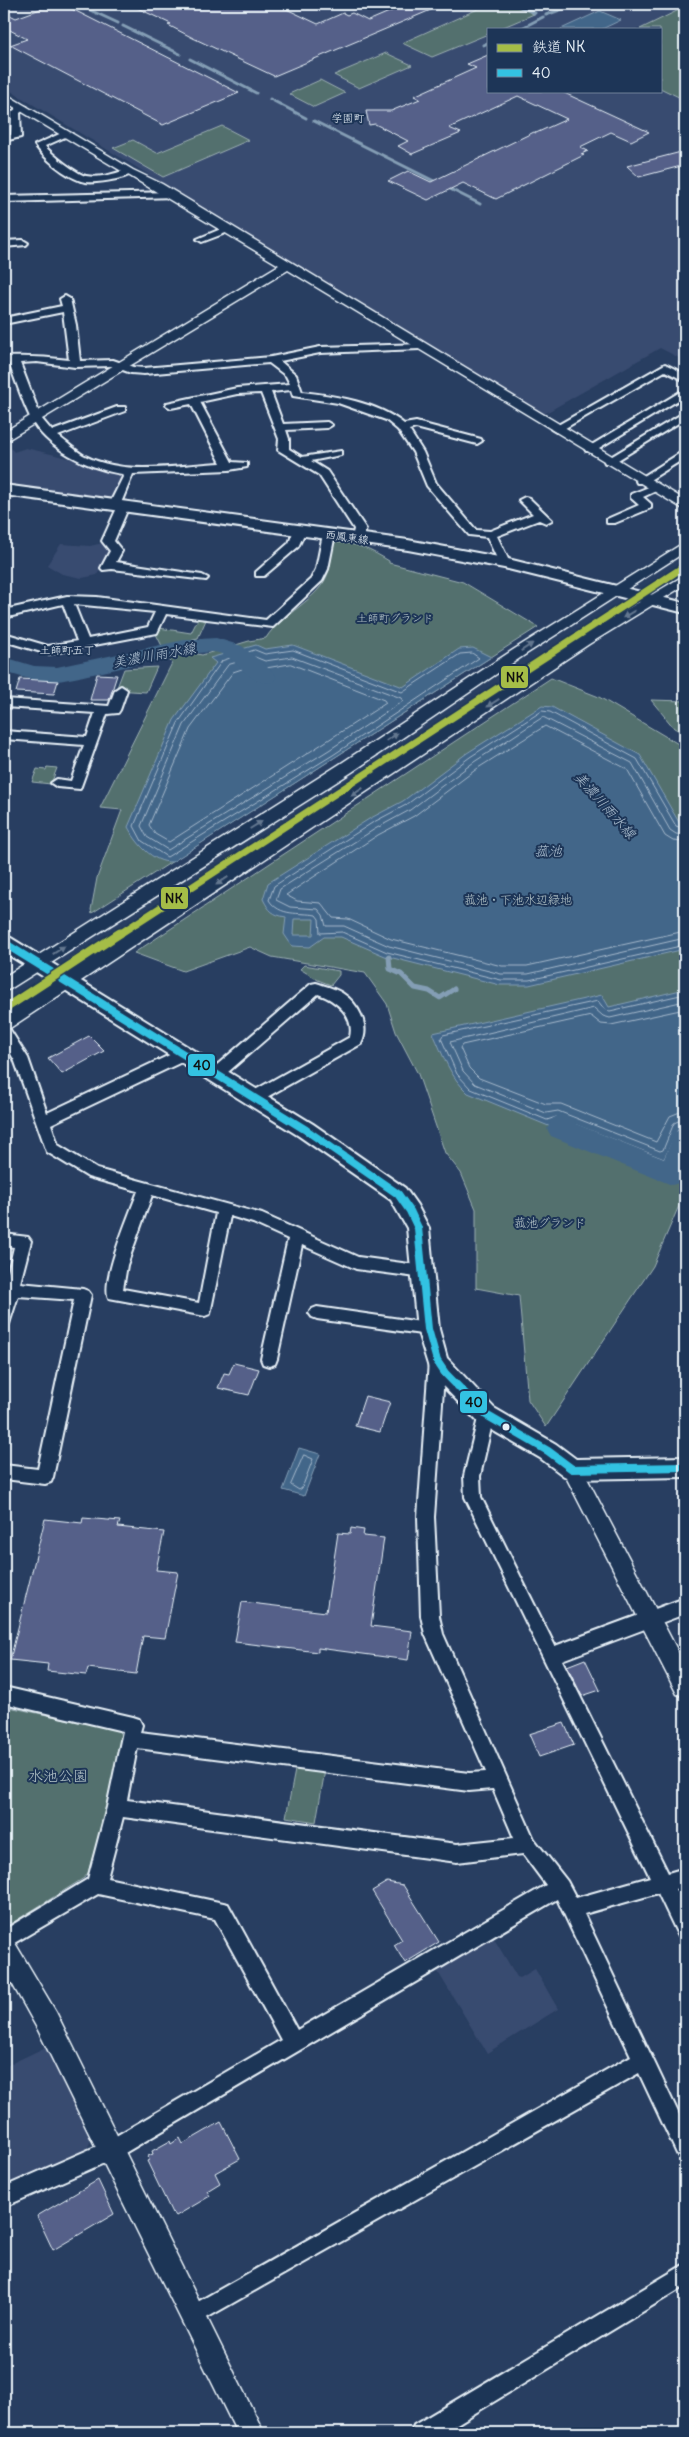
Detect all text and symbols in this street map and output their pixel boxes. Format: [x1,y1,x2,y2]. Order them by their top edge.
legend [487,28,662,92]
text: 鉄道 NK [532,37,586,56]
text: 40 [532,63,551,82]
district label: 学園町 [332,111,365,125]
street label: 西鳳東線 [324,527,370,547]
one-way arrow [623,610,636,619]
park label: 土師町グランド [357,611,434,625]
water label: 美濃川雨水線 [111,639,198,671]
one-way arrow [521,642,534,652]
district label: 土師町五丁 [40,643,95,657]
line badge: NK [500,665,529,689]
text: NK [506,668,525,686]
one-way arrow [487,698,500,708]
one-way arrow [386,732,399,742]
water label: 美濃川雨水線 [570,768,640,843]
one-way arrow [351,787,364,797]
one-way arrow [249,820,262,830]
water label: 菰池 [534,842,563,860]
one-way arrow [215,876,228,886]
line badge: NK [160,886,189,910]
text: NK [165,889,184,907]
park label: 菰池・下池水辺緑地 [464,892,572,907]
one-way arrow [53,945,66,954]
line badge: 40 [187,1053,216,1077]
text: 40 [193,1056,211,1074]
park label: 菰池グランド [514,1215,586,1230]
line badge: 40 [459,1390,488,1414]
text: 40 [465,1393,483,1411]
unlabelled marker [501,1422,511,1432]
park label: 水池公園 [28,1766,88,1785]

